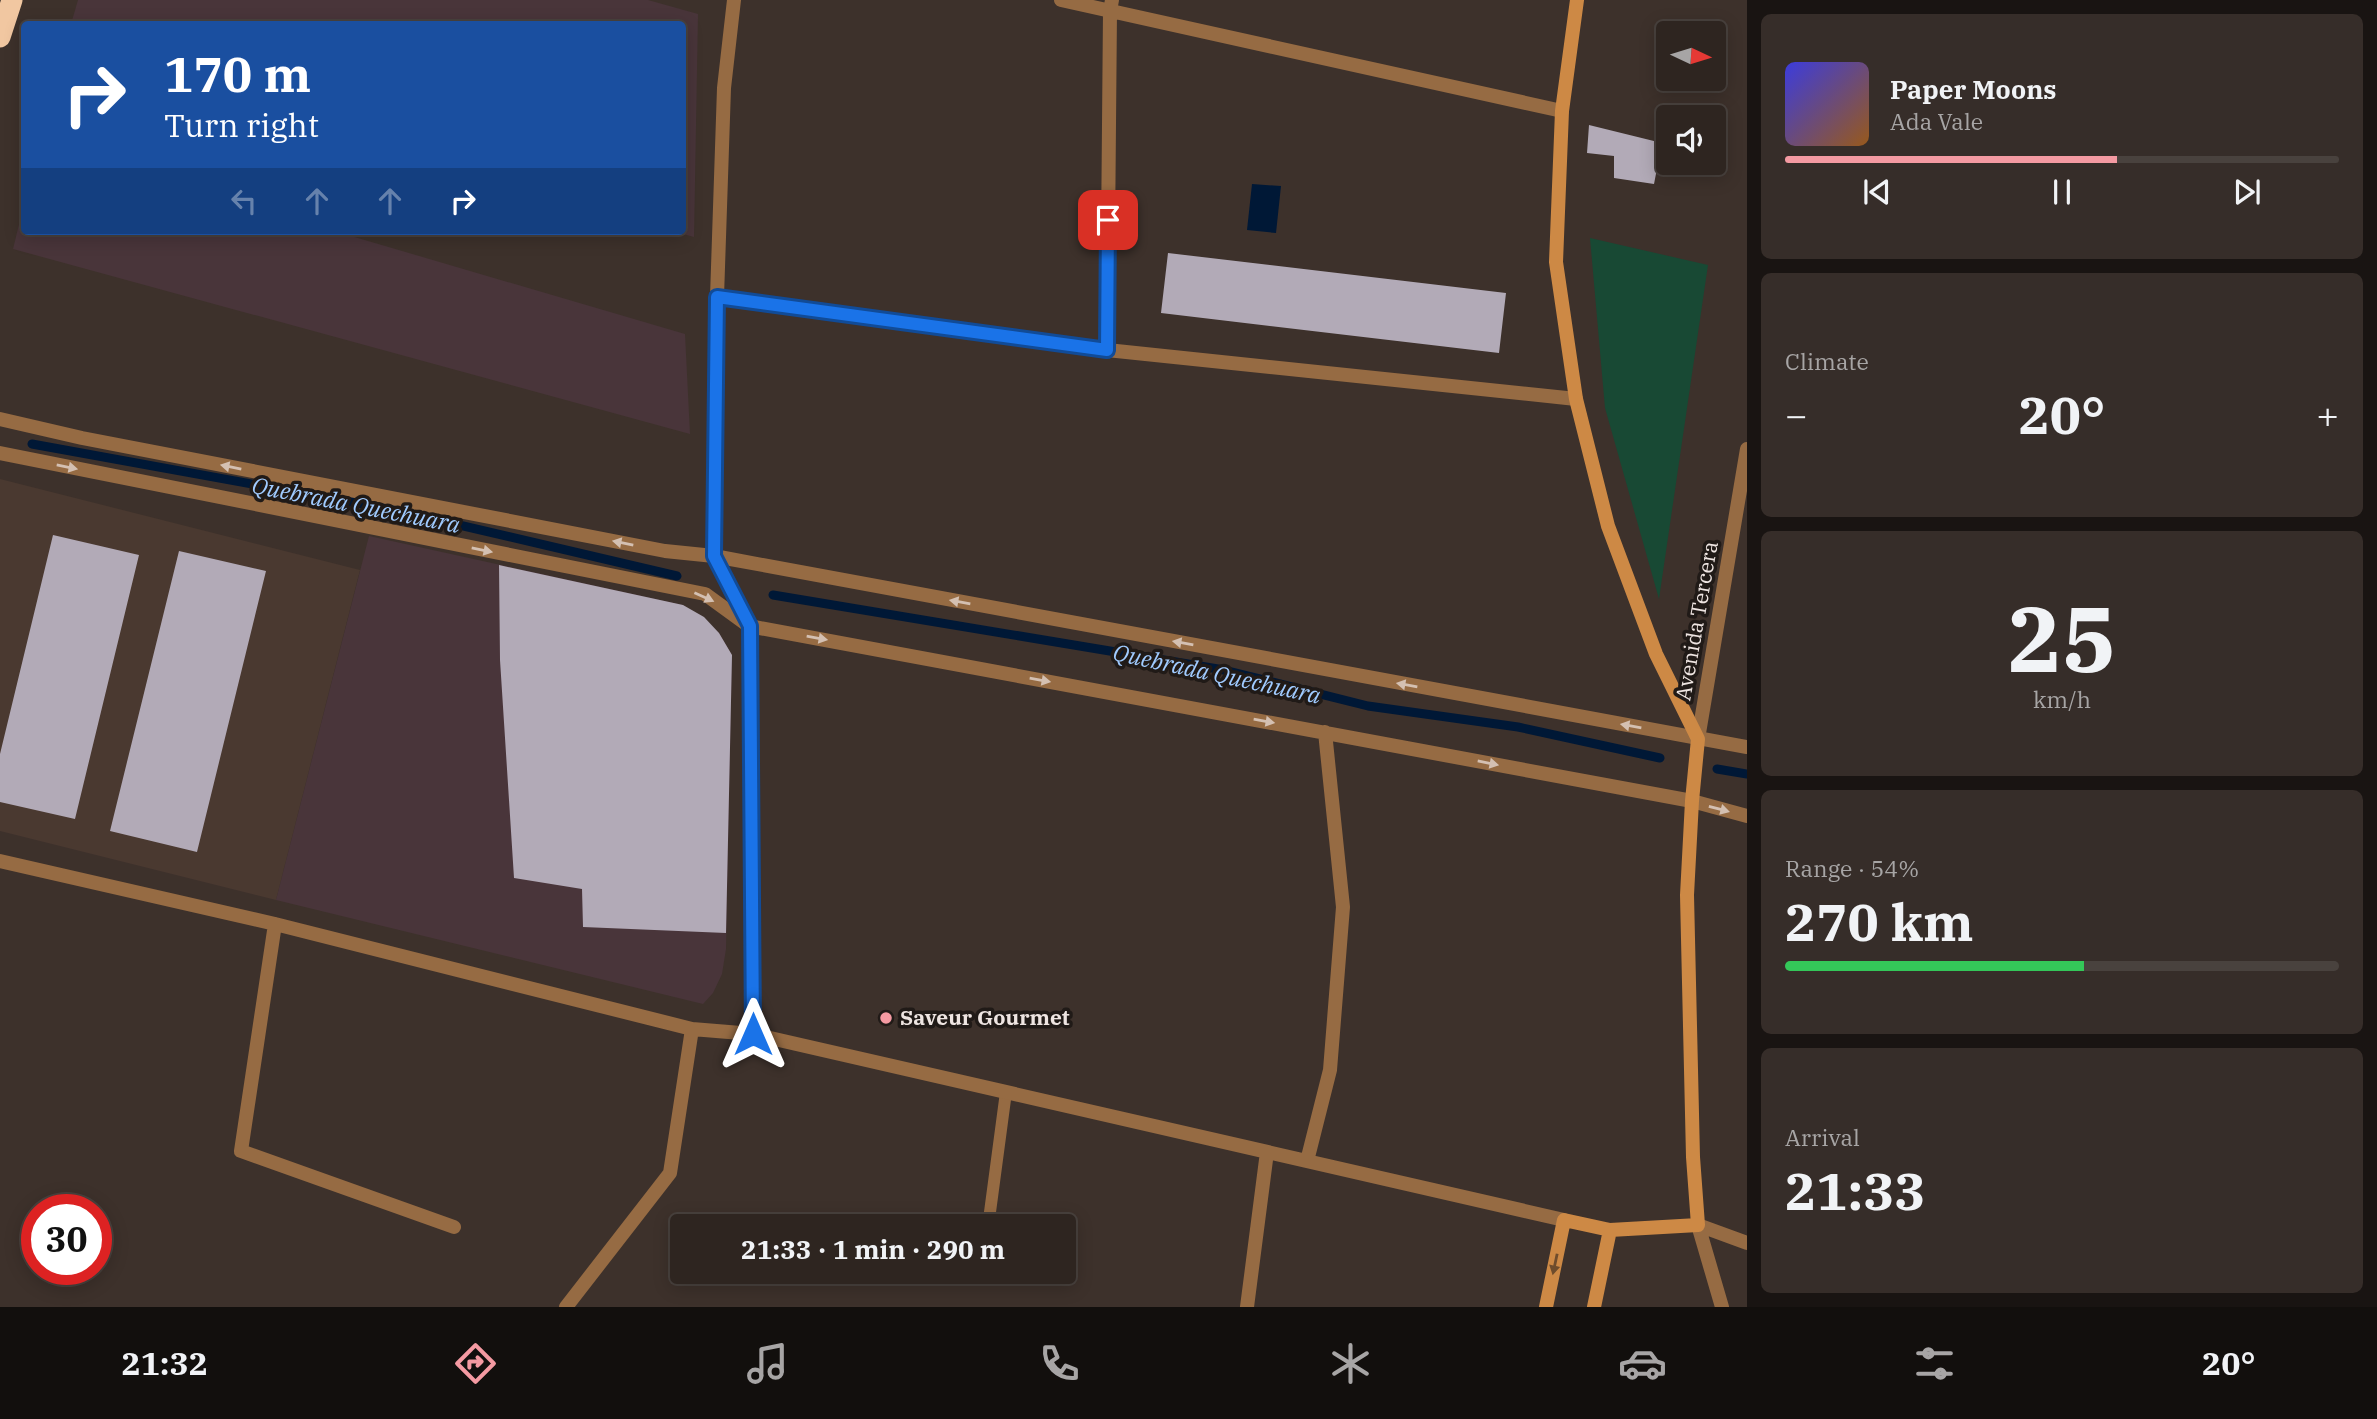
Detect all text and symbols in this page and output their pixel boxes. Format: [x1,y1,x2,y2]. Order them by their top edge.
north arrow [1656,21,1726,91]
map controls [1656,21,1726,175]
text: 170 m [164,42,311,105]
icon: right [49,49,140,140]
text: Paper Moons [1890,72,2057,106]
text: Turn right [164,104,319,146]
button: sound [1656,105,1726,175]
text: Ada Vale [1890,106,1983,136]
icon: previous [1858,173,1896,211]
icon: pause [2043,173,2081,211]
icon: next [2228,173,2266,211]
icon: left [225,182,263,220]
icon: ahead [298,182,336,220]
icon: ahead [371,182,409,220]
icon: right [444,182,482,220]
pin [1078,190,1138,250]
icon: arrive [1089,201,1127,239]
text: Climate [1785,346,1869,376]
text: 20° [2019,381,2105,448]
text: − [1785,390,1808,439]
text: + [2316,390,2339,439]
one-way arrow [56,461,78,472]
one-way arrow [220,461,242,472]
water label: Quebrada Quechuara [249,469,463,539]
one-way arrow [612,537,634,548]
street label: Avenida Tercera [1668,539,1724,703]
one-way arrow [471,544,493,555]
text: 25 [2007,579,2117,697]
one-way arrow [694,591,714,603]
one-way arrow [949,596,971,607]
one-way arrow [806,633,828,644]
water label: Quebrada Quechuara [1111,636,1324,710]
one-way arrow [1172,638,1194,649]
one-way arrow [1029,674,1051,685]
one-way arrow [1396,679,1418,690]
text: km/h [2033,684,2091,714]
one-way arrow [1253,716,1275,727]
one-way arrow [1620,720,1642,731]
one-way arrow [1477,758,1499,769]
one-way arrow [1709,804,1730,814]
text: Range · 54% [1785,853,1919,883]
text: 270 km [1785,888,1974,955]
position arrow [716,997,790,1071]
place label: Saveur Gourmet [900,1003,1070,1031]
marker: Saveur Gourmet [878,1010,894,1026]
text: Arrival [1785,1122,1860,1152]
text: 21:33 [1785,1157,1926,1224]
speed limit sign: 30 [21,1194,112,1285]
text: 21:33 · 1 min · 290 m [741,1232,1005,1266]
one-way arrow [1549,1253,1560,1275]
icon: directions [451,1339,500,1388]
icon: music [743,1339,792,1388]
icon: phone [1035,1339,1084,1388]
icon: climate [1326,1339,1375,1388]
icon: car [1618,1339,1667,1388]
icon: filters [1910,1339,1959,1388]
text: 21:32 [121,1342,208,1384]
text: 20° [2202,1342,2256,1384]

